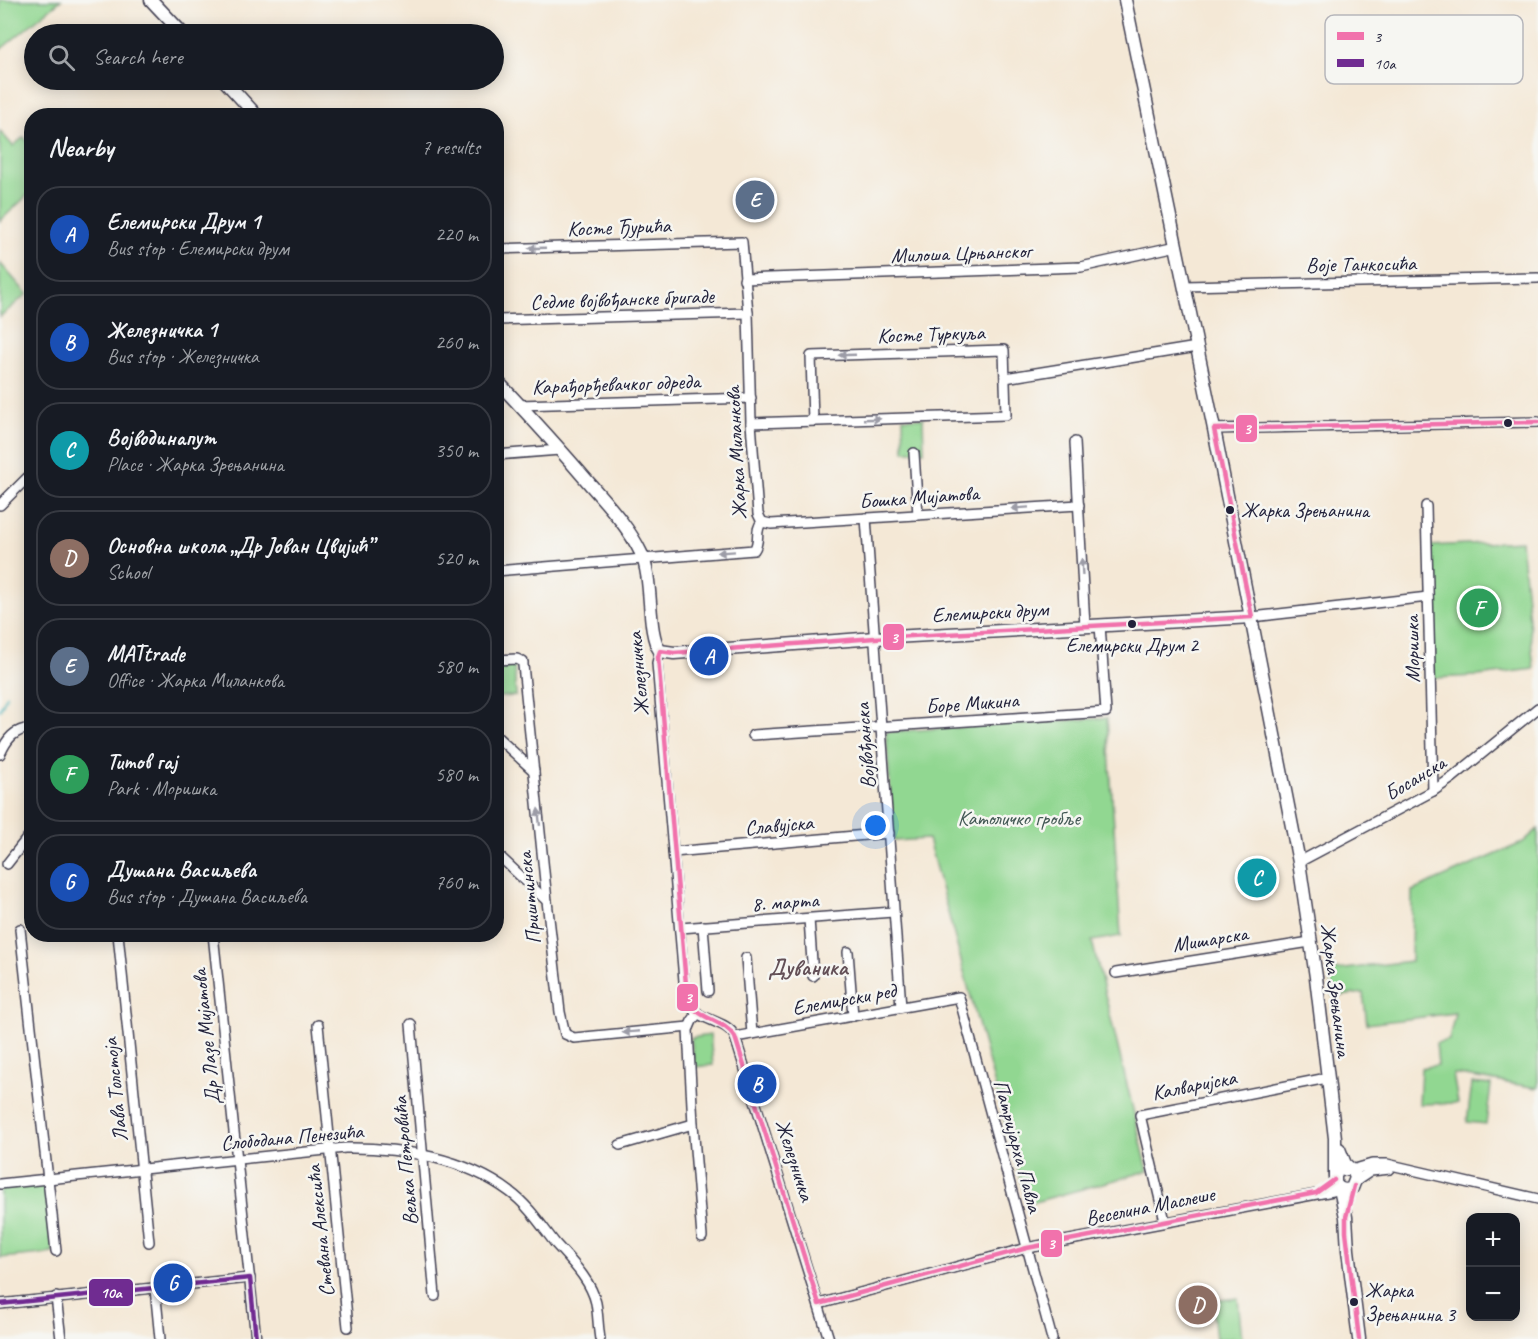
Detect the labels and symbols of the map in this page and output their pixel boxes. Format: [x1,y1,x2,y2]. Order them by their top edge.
legend [1325,15,1523,84]
text: 3 [1374,27,1383,47]
text: 10а [1374,54,1396,74]
pin: E [736,178,774,222]
street label: Косте Ђурића [567,212,673,243]
street label: Милоша Црњанског [890,237,1035,268]
one-way arrow [527,243,546,252]
street label: Воје Танкосића [1306,250,1418,278]
street label: Седме војвођанске бригаде [530,283,715,315]
street label: Косте Туркуља [877,319,987,349]
one-way arrow [838,350,857,360]
street label: Карађорђевачког одреда [532,368,703,400]
street label: Жарка Миланкова [719,383,752,520]
line badge: 3 [1235,414,1258,443]
one-way arrow [862,415,881,424]
unlabelled marker [1502,417,1514,429]
text: 3 [1243,419,1252,439]
street label: Бошка Мијатова [858,480,982,514]
place label: Жарка Зрењанина [1241,498,1371,523]
one-way arrow [1011,504,1030,513]
marker: Жарка Зрењанина [1224,504,1236,516]
one-way arrow [717,547,736,556]
one-way arrow [1078,558,1087,577]
pin: F [1460,586,1498,630]
street label: Елемирски друм [931,596,1051,628]
street label: Моришка [1398,613,1426,683]
marker: Елемирски Друм 2 [1126,618,1138,630]
line badge: 3 [882,623,905,651]
text: 3 [890,628,899,648]
street label: Железничка [621,629,655,717]
place label: Елемирски Друм 2 [1066,633,1200,658]
pin: A [690,634,728,678]
street label: Боре Микина [925,687,1021,719]
street label: Војвођанска [849,701,881,790]
street label: Босанска [1380,748,1452,806]
park label: Католичко гробље [958,805,1082,831]
one-way arrow [534,807,544,826]
street label: Славујска [744,809,816,841]
your location [861,811,890,840]
street label: Приштинска [511,848,547,946]
pin: C [1238,856,1276,900]
street label: 8. марта [751,887,821,917]
street label: Мишарска [1171,920,1252,958]
street label: Жарка Зрењанина [1315,922,1357,1061]
district label: Дуваника [768,954,850,982]
street label: Др Лазе Мијатова [186,966,226,1106]
street label: Елемирски ред [790,977,900,1021]
line badge: 3 [676,983,699,1012]
text: 3 [684,988,693,1008]
one-way arrow [621,1027,640,1037]
street label: Лава Толстоја [96,1035,133,1143]
pin: B [738,1062,777,1106]
street label: Калваријска [1150,1064,1240,1106]
street label: Патријарха Павла [988,1077,1049,1217]
street label: Вељка Петровића [386,1094,424,1227]
street label: Железничка [770,1116,821,1206]
street label: Слободана Пенезића [220,1118,366,1156]
street label: Стевана Алексића [300,1162,340,1298]
street label: Веселина Маслеше [1083,1180,1219,1231]
line badge: 3 [1040,1229,1063,1258]
text: 3 [1047,1234,1056,1254]
pin: G [154,1260,192,1306]
line badge: 10а [88,1278,134,1307]
place label: Жарка Зрењанина 3 [1365,1278,1457,1327]
pin: D [1178,1282,1218,1328]
text: 10а [100,1283,124,1303]
marker: Жарка Зрењанина 3 [1348,1296,1360,1308]

